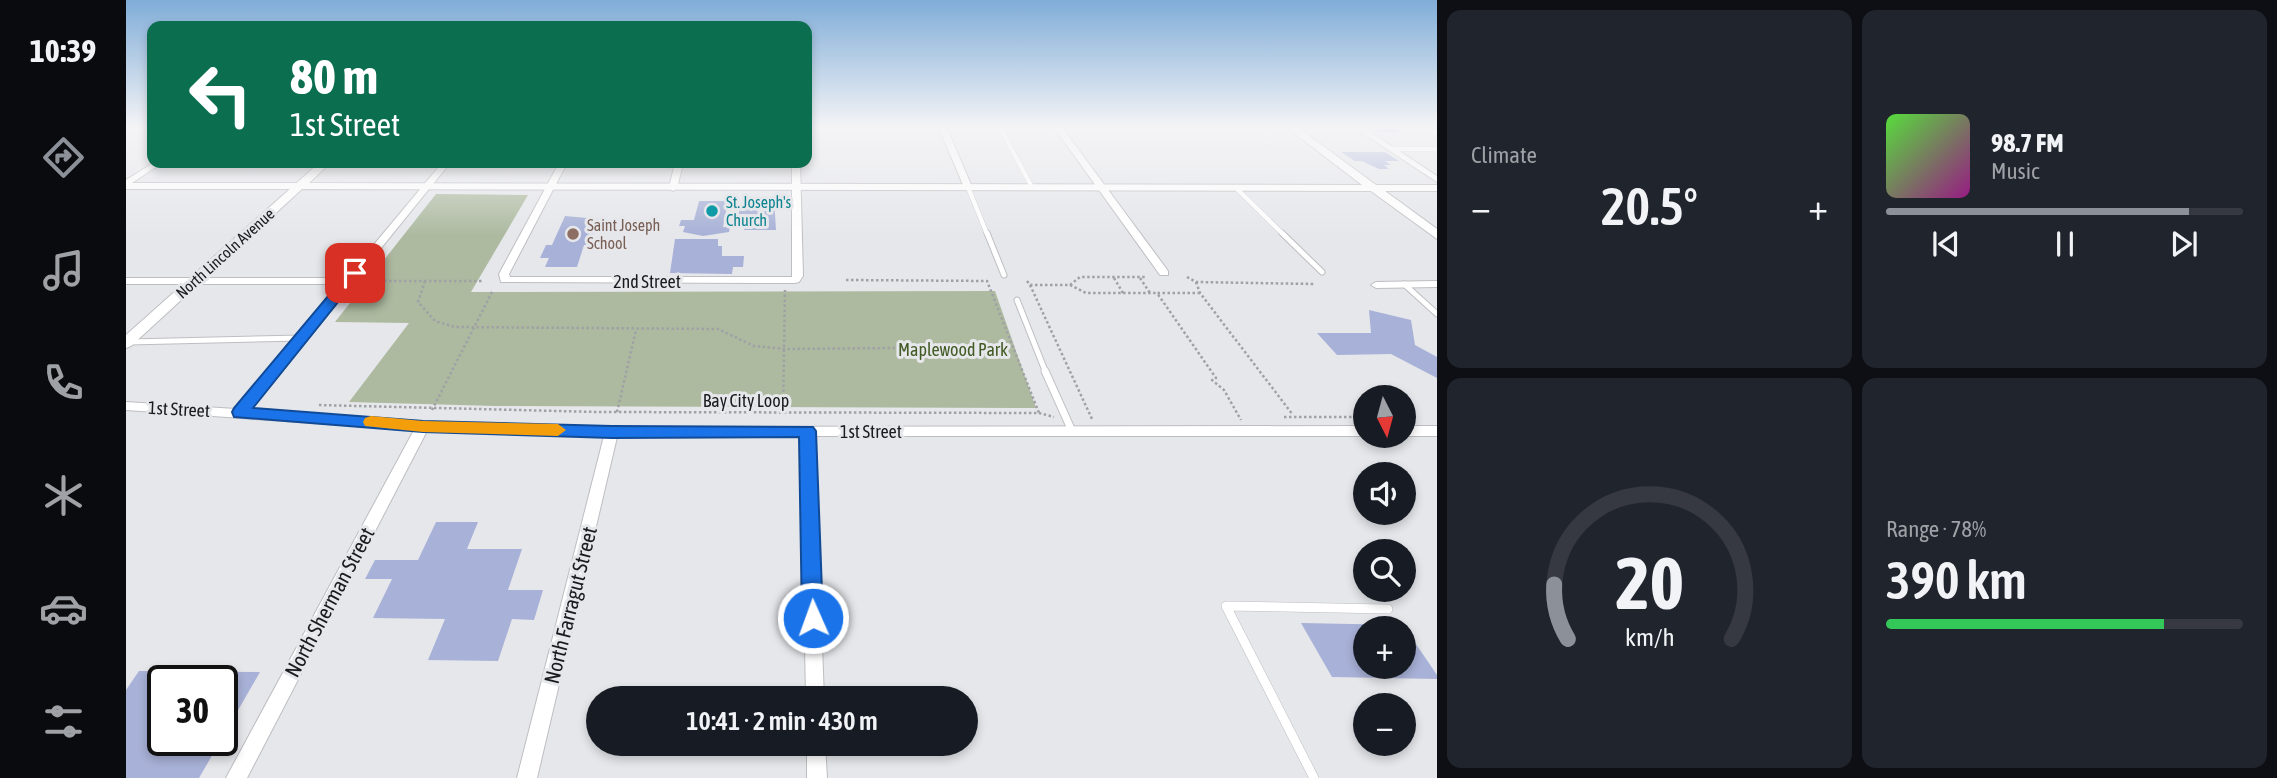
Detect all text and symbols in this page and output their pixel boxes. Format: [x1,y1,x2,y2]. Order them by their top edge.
text: 10:39 [30,32,96,69]
text: 80 m [290,48,378,104]
icon: left [175,49,266,140]
text: 1st Street [290,106,400,143]
text: 98.7 FM [1991,128,2064,158]
icon: directions [39,133,88,182]
text: Climate [1471,142,1537,168]
text: Music [1991,158,2039,184]
text: 20.5° [1601,176,1698,236]
text: − [1471,185,1491,228]
text: + [1808,185,1828,228]
place label: St. Joseph's Church [726,193,792,229]
marker: St. Joseph's Church [704,203,720,219]
street label: North Lincoln Avenue [172,204,278,302]
place label: Saint Joseph School [587,216,660,252]
icon: previous [1927,225,1965,263]
icon: pause [2046,225,2084,263]
icon: next [2165,225,2203,263]
marker: Saint Joseph School [565,226,581,242]
pin [325,243,385,303]
icon: music [39,246,88,295]
icon: arrive [336,254,374,292]
street label: 2nd Street [613,271,681,292]
park label: Maplewood Park [898,339,1008,360]
icon: phone [39,358,88,407]
north arrow [1353,385,1416,448]
map controls [1353,385,1416,756]
street label: Bay City Loop [703,390,789,411]
street label: 1st Street [148,397,210,421]
street label: 1st Street [840,421,902,442]
button: sound [1353,462,1416,525]
icon: climate [39,471,88,520]
text: Range · 78% [1886,516,1986,542]
street label: North Sherman Street [279,523,379,681]
street label: North Farragut Street [539,524,601,686]
button: search [1353,539,1416,602]
text: 20 [1615,541,1684,624]
text: 390 km [1886,550,2027,610]
position arrow [776,581,850,655]
icon: car [39,584,88,633]
button: + [1353,616,1416,679]
text: km/h [1625,623,1674,651]
speed limit sign: 30 [147,665,238,756]
button: − [1353,693,1416,756]
icon: filters [39,697,88,746]
text: 10:41 · 2 min · 430 m [686,706,878,736]

